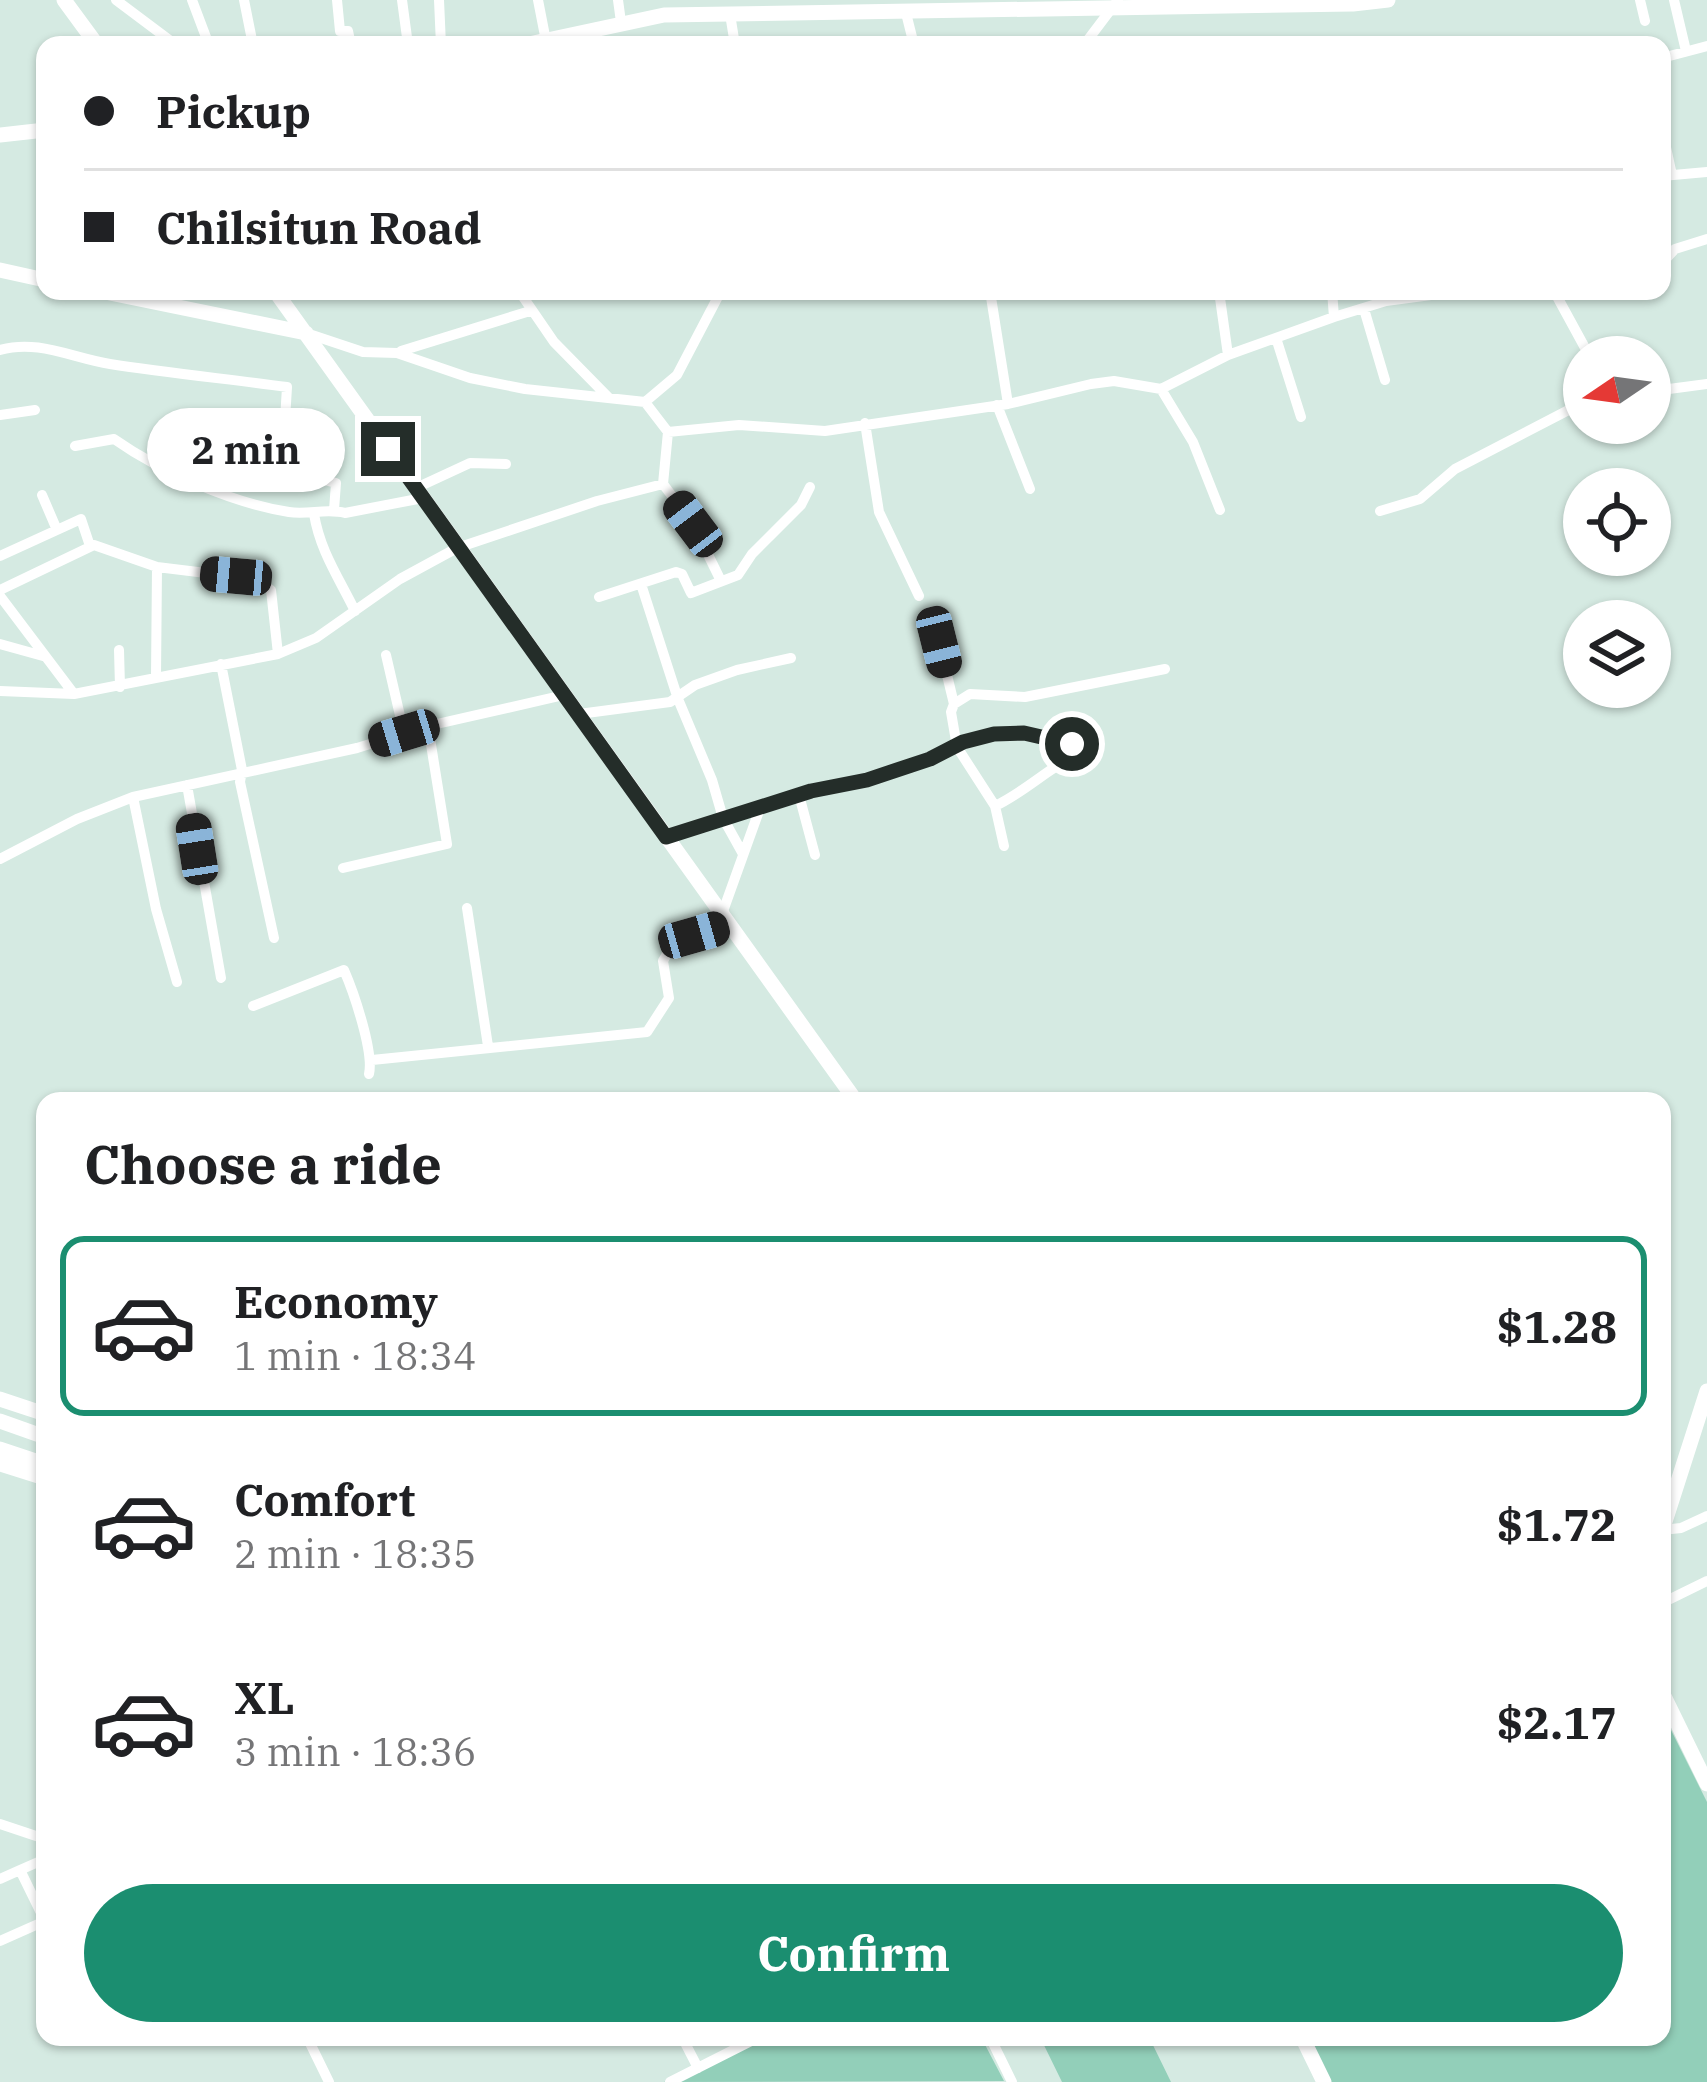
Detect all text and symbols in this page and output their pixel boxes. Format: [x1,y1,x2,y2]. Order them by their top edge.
text: Pickup [156,82,311,140]
text: Chilsitun Road [156,198,482,256]
north arrow [1563,336,1671,444]
map controls [1563,336,1671,708]
callout: 2 min [148,407,346,491]
route end [361,422,415,476]
text: 2 min [191,424,301,475]
button: locate [1563,468,1671,576]
car [657,484,729,564]
car [199,555,273,597]
button: layers [1563,600,1671,708]
car [913,603,965,681]
car [364,705,444,761]
route start [1045,717,1099,771]
car [174,811,220,887]
car [654,908,734,962]
text: Choose a ride [84,1129,442,1199]
icon: car [90,1272,198,1380]
text: Economy [234,1272,438,1330]
text: $1.28 [1497,1297,1617,1355]
text: 1 min · 18:34 [234,1330,476,1381]
icon: car [90,1470,198,1578]
text: Comfort [234,1470,415,1528]
text: $1.72 [1497,1495,1617,1553]
text: 2 min · 18:35 [234,1528,476,1579]
icon: car [90,1668,198,1776]
text: XL [234,1668,295,1726]
text: $2.17 [1497,1693,1617,1751]
text: 3 min · 18:36 [234,1726,476,1777]
button: Confirm [84,1884,1623,2022]

